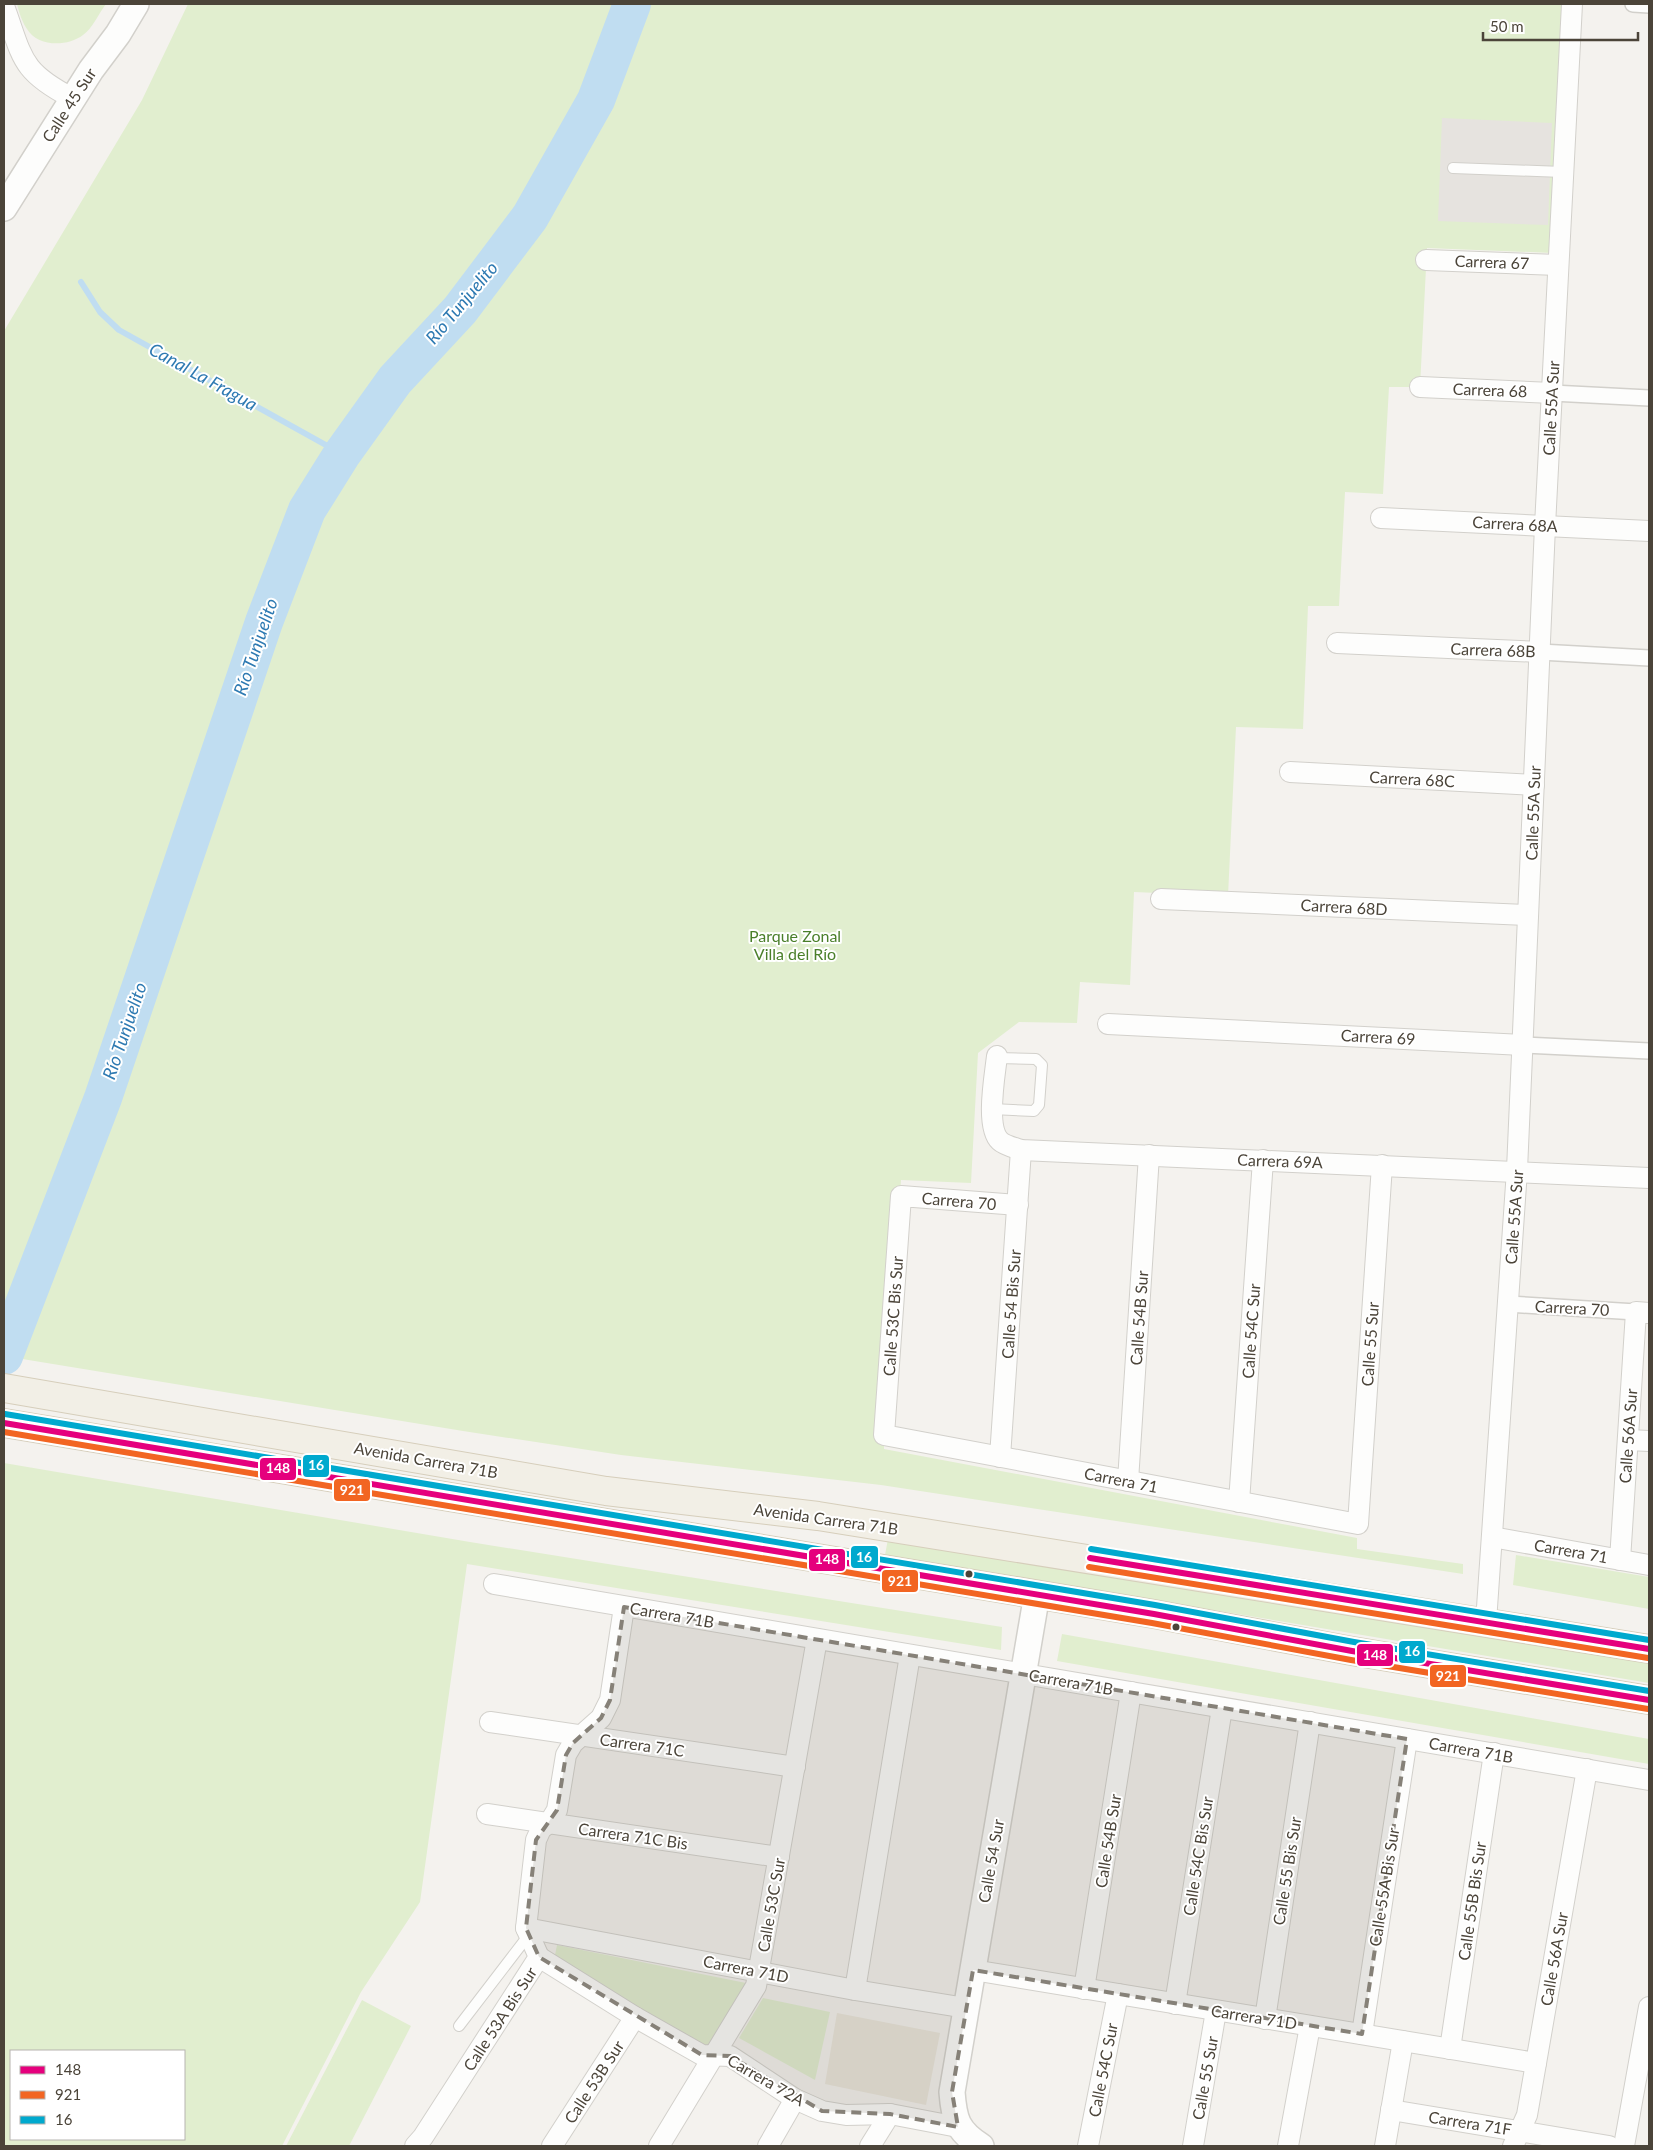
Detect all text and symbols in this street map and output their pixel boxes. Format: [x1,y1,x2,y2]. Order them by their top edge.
scale bar [1483,10,1638,42]
text: 50 m [1490,17,1524,35]
street label: Calle 45 Sur [38,64,100,145]
street label: Carrera 67 [1454,251,1530,272]
water label: Río Tunjuelito [420,257,502,348]
water label: Canal La Fragua [146,337,261,415]
street label: Calle 55A Sur [1539,360,1562,456]
street label: Carrera 68 [1452,379,1528,400]
street label: Carrera 68A [1472,512,1558,535]
water label: Río Tunjuelito [228,595,282,698]
street label: Carrera 68B [1450,639,1536,660]
street label: Calle 55A Sur [1521,765,1544,861]
street label: Carrera 68C [1369,767,1455,790]
street label: Carrera 68D [1300,895,1388,918]
park label: Parque Zonal Villa del Río [749,926,841,963]
water label: Río Tunjuelito [97,979,151,1082]
street label: Carrera 69 [1340,1025,1416,1048]
street label: Carrera 69A [1237,1150,1323,1171]
street label: Calle 55A Sur [1501,1169,1526,1265]
street label: Carrera 70 [921,1188,997,1213]
street label: Calle 54 Bis Sur [997,1248,1024,1359]
street label: Calle 53C Bis Sur [879,1255,906,1377]
street label: Calle 54B Sur [1126,1270,1151,1366]
street label: Calle 54C Sur [1238,1283,1263,1379]
street label: Carrera 70 [1534,1296,1610,1319]
street label: Calle 55 Sur [1357,1301,1382,1387]
street label: Calle 56A Sur [1615,1388,1640,1484]
street label: Avenida Carrera 71B [353,1438,499,1481]
line badge: 16 [302,1454,330,1478]
text: 16 [308,1456,324,1473]
line badge: 148 [259,1457,297,1481]
text: 148 [266,1459,290,1476]
street label: Carrera 71 [1083,1463,1160,1496]
line badge: 921 [333,1478,371,1502]
text: 921 [340,1481,364,1498]
street label: Avenida Carrera 71B [753,1499,899,1538]
street label: Carrera 71 [1533,1535,1610,1566]
line badge: 16 [850,1545,879,1569]
line badge: 148 [808,1548,846,1572]
text: 16 [856,1548,872,1565]
text: 148 [815,1550,839,1567]
line badge: 921 [881,1569,919,1593]
unlabelled marker [964,1569,974,1579]
text: 921 [888,1572,912,1589]
street label: Carrera 71B [629,1598,716,1631]
unlabelled marker [1171,1622,1181,1632]
line badge: 16 [1398,1640,1426,1664]
text: 16 [1404,1642,1420,1659]
line badge: 148 [1356,1643,1394,1667]
text: 148 [1363,1646,1387,1663]
line badge: 921 [1429,1664,1467,1688]
street label: Carrera 71B [1028,1665,1115,1698]
text: 921 [1436,1667,1460,1684]
street label: Carrera 71C [598,1729,686,1760]
street label: Carrera 71B [1428,1733,1515,1766]
street label: Calle 54B Sur [1091,1792,1124,1889]
street label: Calle 54C Bis Sur [1179,1795,1216,1917]
street label: Calle 55 Bis Sur [1269,1815,1304,1927]
street label: Calle 54 Sur [974,1817,1007,1904]
street label: Carrera 71C Bis [577,1818,689,1853]
street label: Calle 55A Bis Sur [1365,1826,1402,1948]
street label: Calle 55B Bis Sur [1454,1840,1489,1962]
street label: Calle 53C Sur [753,1856,788,1954]
street label: Calle 56A Sur [1536,1910,1571,2007]
street label: Carrera 71D [702,1951,791,1986]
street label: Calle 53A Bis Sur [459,1963,540,2074]
street label: Carrera 71D [1210,2000,1298,2033]
street label: Calle 54C Sur [1084,2021,1121,2119]
street label: Calle 55 Sur [1188,2034,1221,2121]
street label: Calle 53B Sur [560,2037,628,2127]
legend [10,2050,185,2140]
street label: Carrera 72A [724,2050,808,2109]
text: 148 [55,2060,81,2078]
text: 921 [55,2085,81,2103]
street label: Carrera 71F [1427,2107,1513,2138]
text: 16 [55,2110,73,2128]

